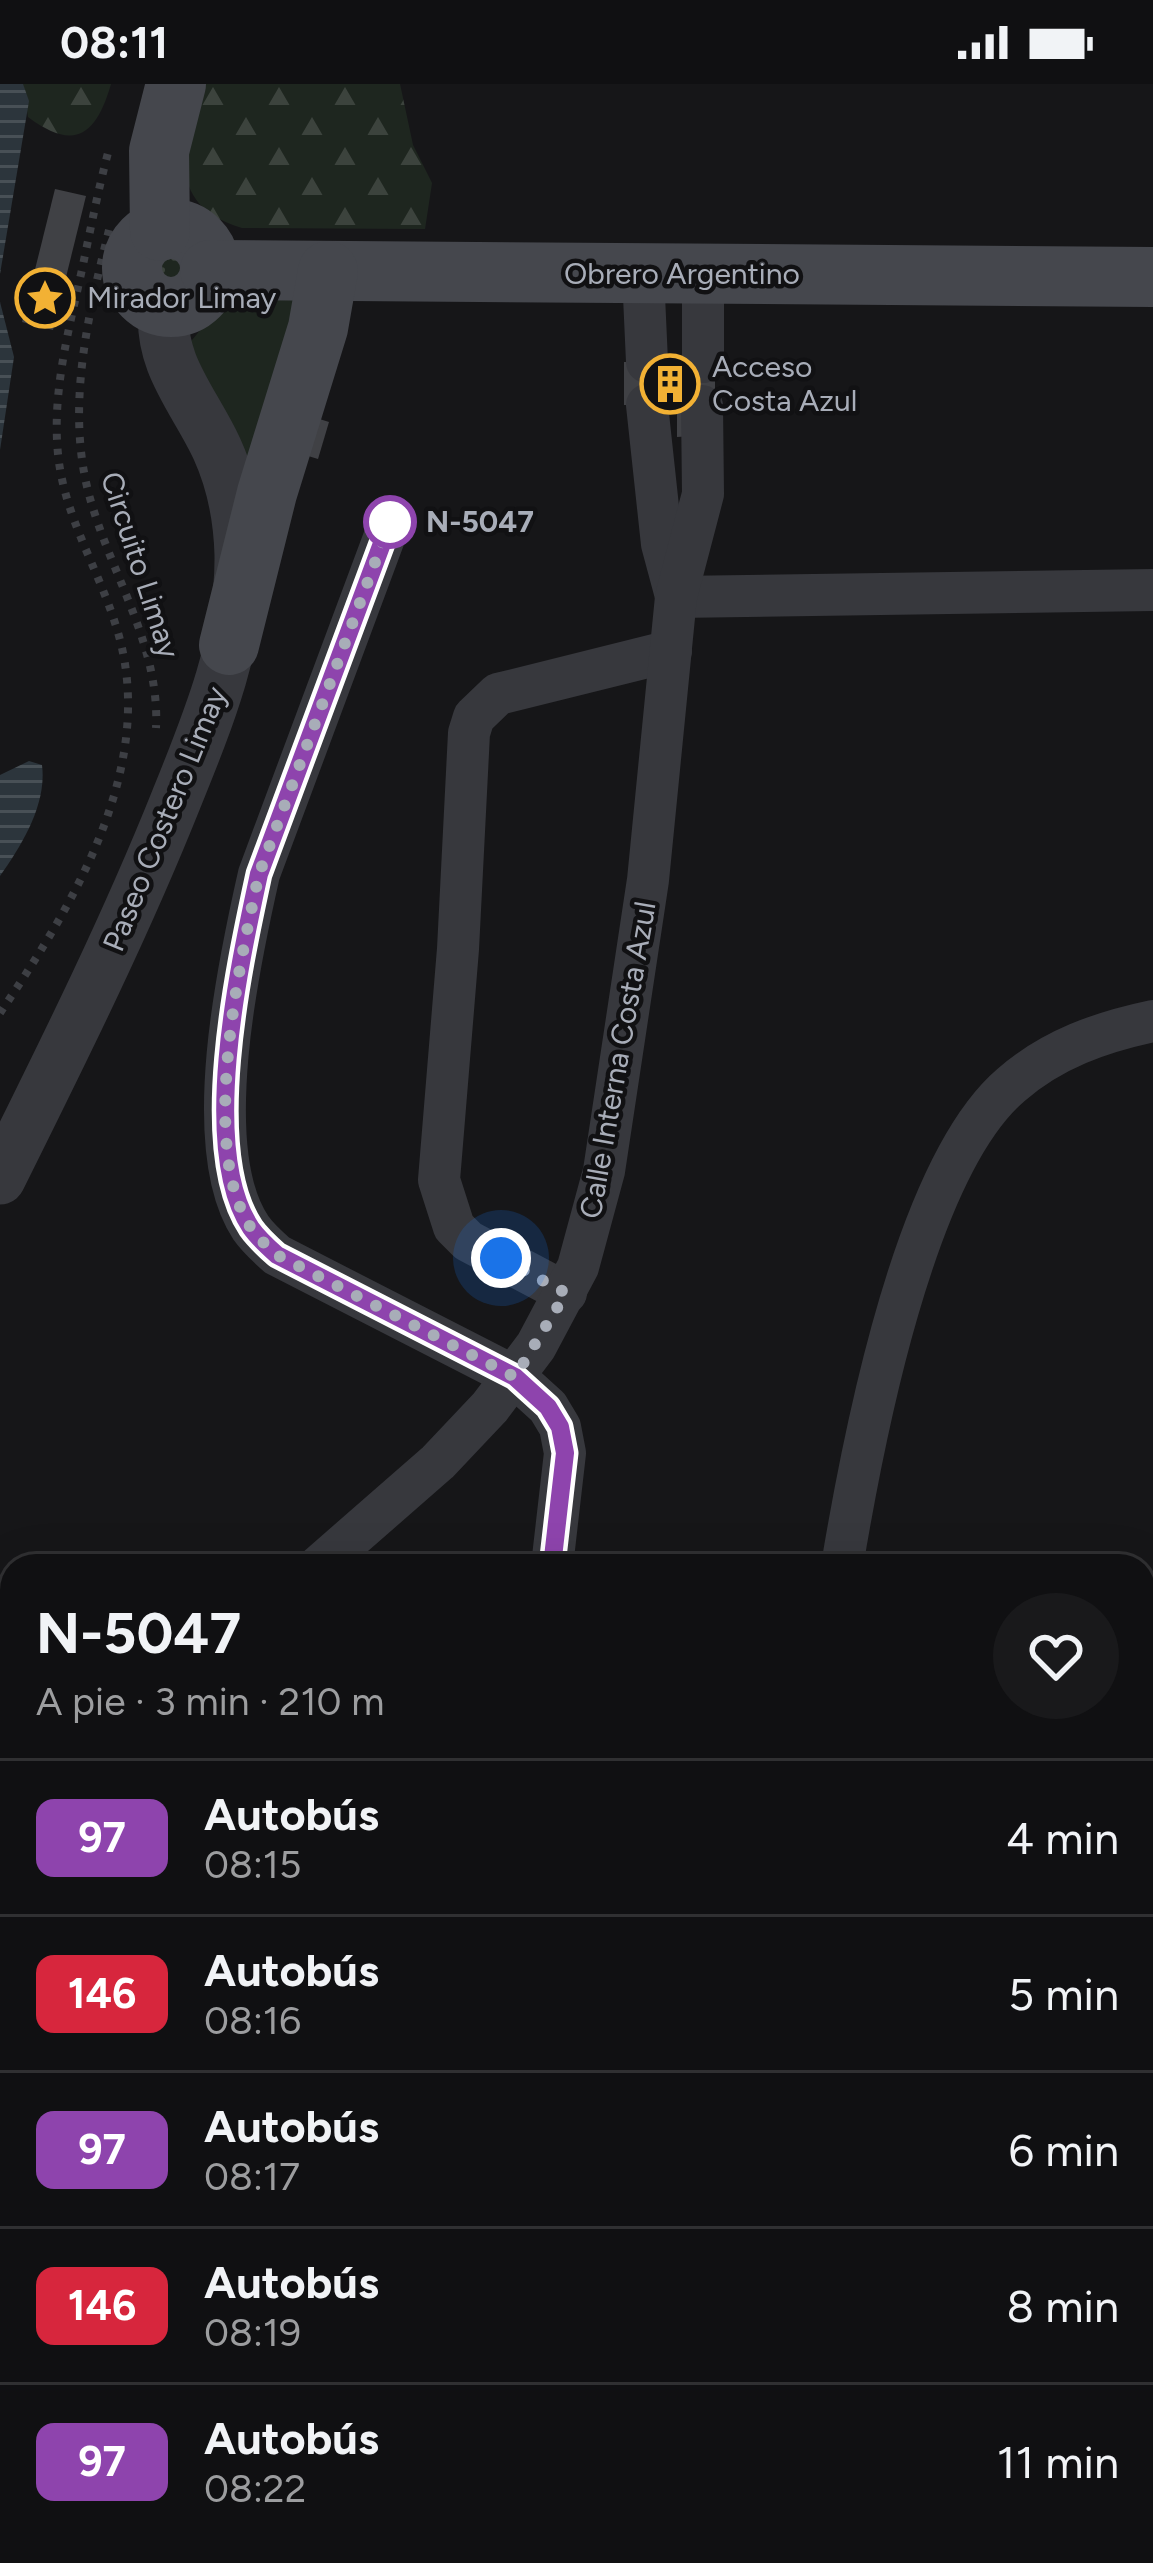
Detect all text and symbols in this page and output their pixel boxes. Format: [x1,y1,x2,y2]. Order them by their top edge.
text: 08:11 [60,15,168,69]
street label: Obrero Argentino [564,255,800,292]
place icon: Mirador Limay [14,267,76,329]
place label: Mirador Limay [87,279,276,316]
place label: Acceso Costa Azul [712,348,857,419]
building icon: Acceso Costa Azul [639,353,701,415]
street label: Circuito Limay [93,467,188,663]
marker: N-5047 [365,497,415,547]
place label: N-5047 [426,503,534,540]
street label: Paseo Costero Limay [95,681,235,957]
street label: Calle Interna Costa Azul [571,898,664,1221]
your location [471,1228,531,1288]
button: heart [993,1593,1119,1719]
text: N-5047 [36,1599,241,1667]
text: A pie · 3 min · 210 m [36,1678,384,1725]
text: Autobús [204,1787,379,1841]
text: 4 min [1006,1811,1119,1865]
text: 97 [78,1812,126,1863]
text: 08:15 [204,1841,301,1888]
text: Autobús [204,1943,379,1997]
text: 5 min [1008,1967,1119,2021]
text: 146 [68,1968,136,2019]
text: 08:16 [204,1997,301,2044]
text: Autobús [204,2099,379,2153]
text: 6 min [1009,2123,1119,2177]
text: 97 [78,2124,126,2175]
text: 08:17 [204,2153,300,2200]
text: Autobús [204,2255,379,2309]
text: 8 min [1006,2279,1119,2333]
text: 146 [68,2280,136,2331]
text: 08:19 [204,2309,301,2356]
text: Autobús [204,2411,379,2465]
text: 11 min [997,2435,1119,2489]
text: 97 [78,2436,126,2487]
text: 08:22 [204,2465,306,2512]

